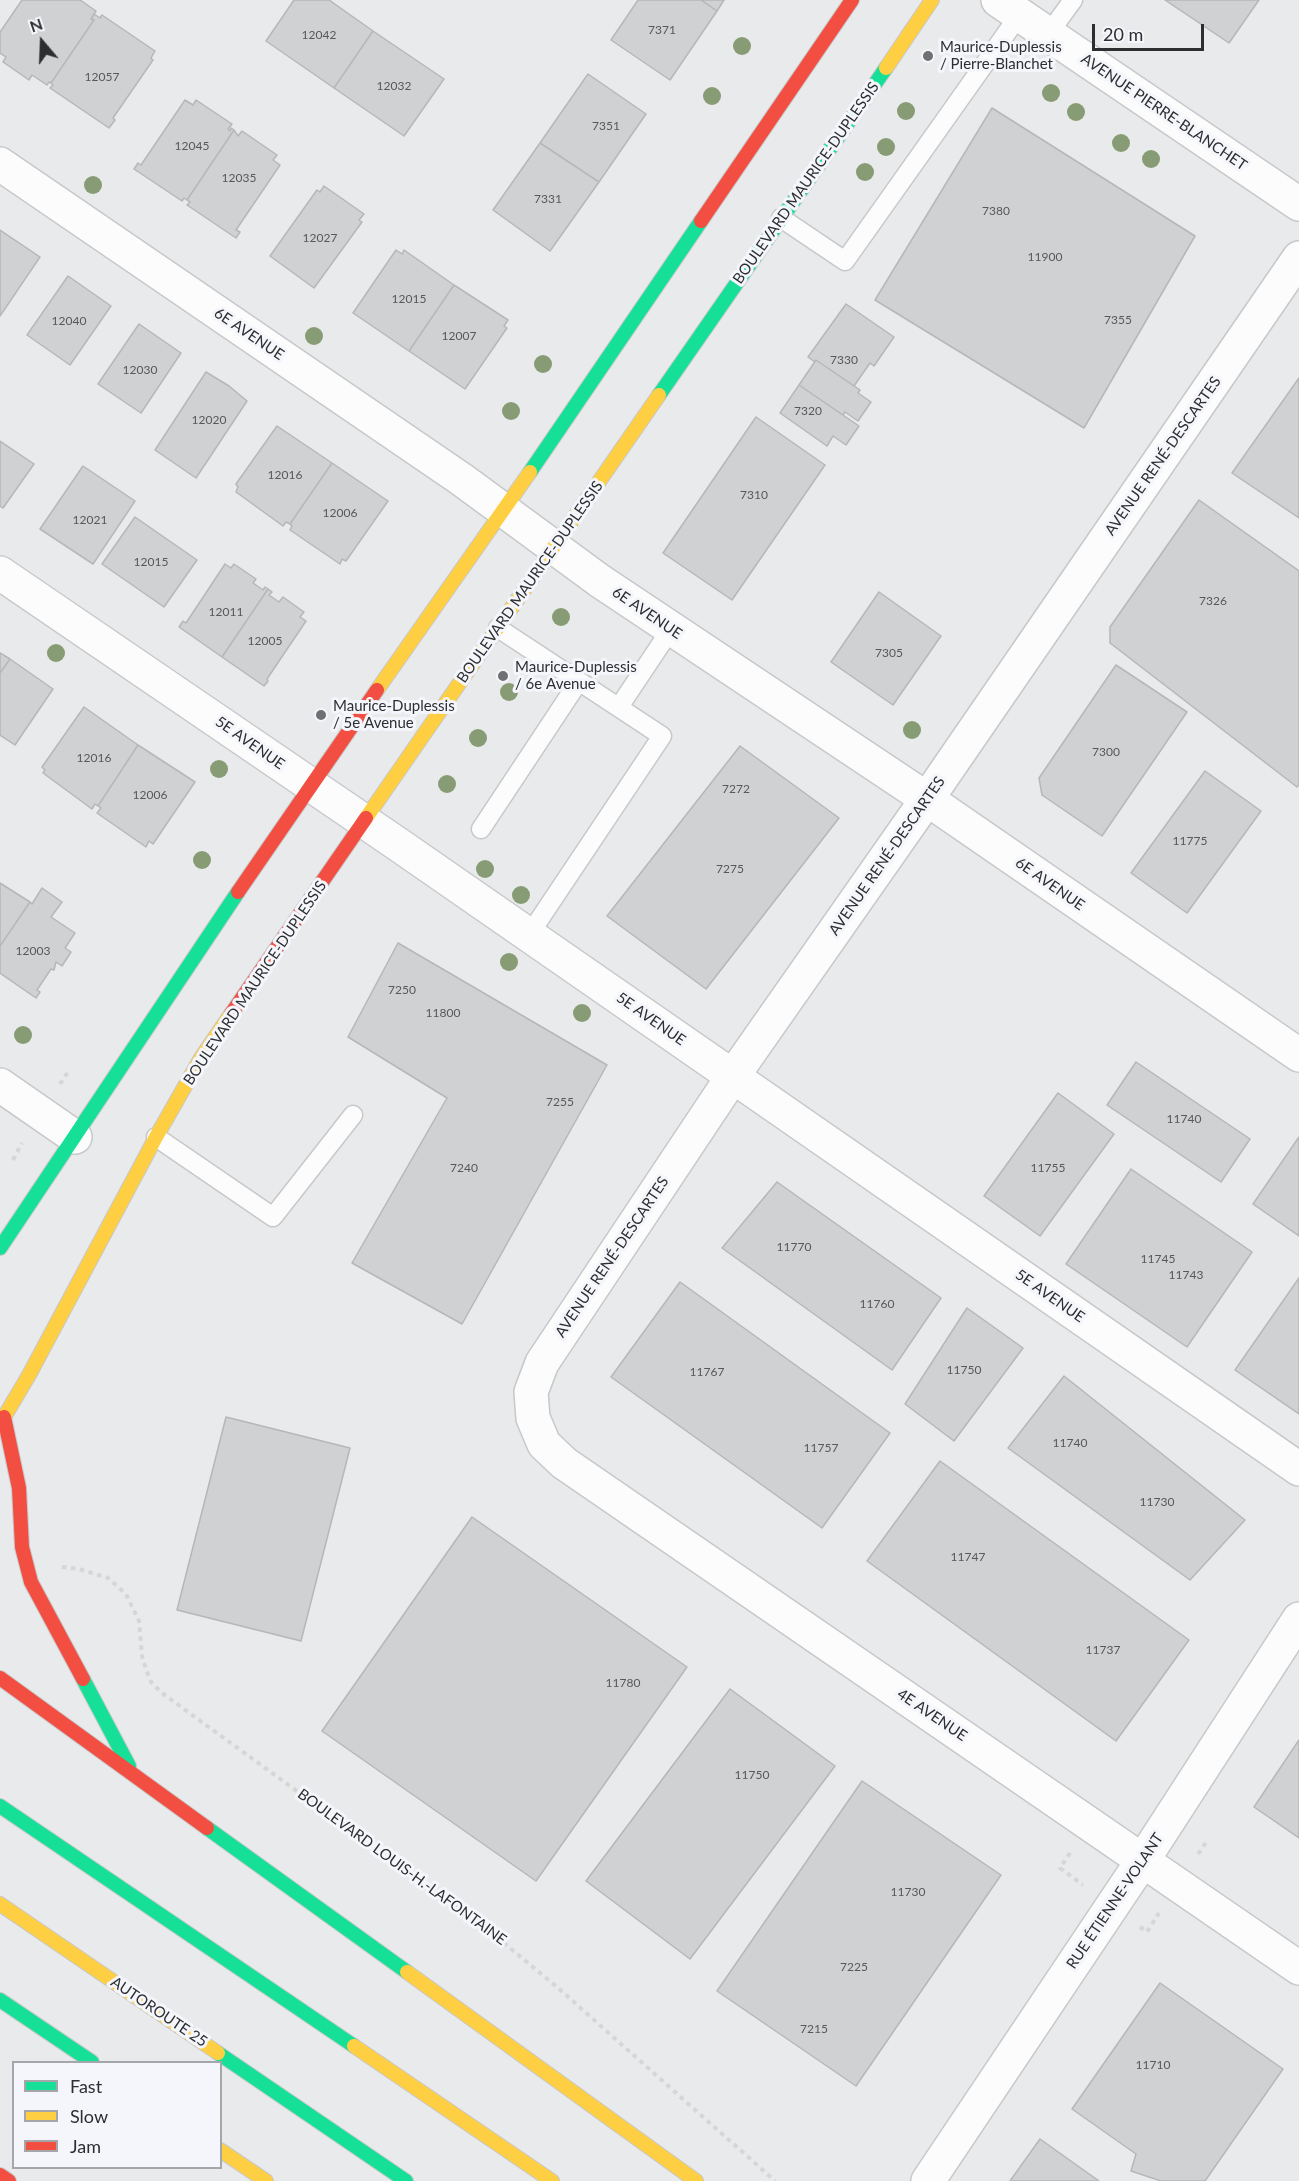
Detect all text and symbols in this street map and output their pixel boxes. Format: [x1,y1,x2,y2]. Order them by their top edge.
north arrow [12,12,72,72]
scale bar [1095,12,1208,50]
text: N [27,14,45,35]
house number: 7371 [648,23,676,37]
text: 20 m [1103,23,1143,45]
house number: 12042 [302,28,336,42]
place label: Maurice-Duplessis / Pierre-Blanchet [940,38,1062,73]
marker: Maurice-Duplessis / Pierre-Blanchet [921,49,935,63]
street label: AVENUE PIERRE-BLANCHET [1078,50,1250,174]
house number: 12057 [85,70,119,84]
house number: 12032 [377,79,411,93]
street label: BOULEVARD MAURICE-DUPLESSIS [729,79,883,287]
house number: 7351 [592,119,620,133]
house number: 12045 [175,139,209,153]
house number: 12035 [222,171,256,185]
house number: 7331 [534,192,562,206]
house number: 7380 [982,204,1010,218]
house number: 12027 [303,231,337,245]
house number: 11900 [1028,250,1062,264]
house number: 12015 [392,292,426,306]
street label: 6E AVENUE [211,304,287,364]
house number: 7355 [1104,313,1132,327]
house number: 12040 [52,314,86,328]
house number: 12007 [442,329,476,343]
house number: 7330 [830,353,858,367]
house number: 12030 [123,363,157,377]
street label: AVENUE RENÉ-DESCARTES [1101,373,1225,539]
house number: 7320 [794,404,822,418]
house number: 12020 [192,413,226,427]
house number: 12016 [268,468,302,482]
street label: BOULEVARD MAURICE-DUPLESSIS [453,478,607,686]
house number: 7310 [740,488,768,502]
house number: 12006 [323,506,357,520]
house number: 12021 [73,513,107,527]
house number: 12015 [134,555,168,569]
street label: 6E AVENUE [609,583,685,643]
house number: 7326 [1199,594,1227,608]
house number: 12011 [209,605,243,619]
house number: 12005 [248,634,282,648]
house number: 7305 [875,646,903,660]
place label: Maurice-Duplessis / 6e Avenue [515,658,637,693]
marker: Maurice-Duplessis / 6e Avenue [496,669,510,683]
place label: Maurice-Duplessis / 5e Avenue [333,697,455,732]
marker: Maurice-Duplessis / 5e Avenue [314,708,328,722]
street label: 5E AVENUE [212,713,288,773]
house number: 7300 [1092,745,1120,759]
house number: 12016 [77,751,111,765]
street label: AVENUE RENÉ-DESCARTES [825,773,949,939]
house number: 7272 [722,782,750,796]
house number: 12006 [133,788,167,802]
house number: 11775 [1173,834,1207,848]
street label: 6E AVENUE [1012,854,1088,914]
house number: 7275 [716,862,744,876]
street label: BOULEVARD MAURICE-DUPLESSIS [180,877,330,1089]
house number: 12003 [16,944,50,958]
house number: 7250 [388,983,416,997]
street label: 5E AVENUE [613,989,689,1049]
house number: 11800 [426,1006,460,1020]
house number: 7255 [546,1095,574,1109]
house number: 11740 [1167,1112,1201,1126]
house number: 7240 [450,1161,478,1175]
house number: 11755 [1031,1161,1065,1175]
street label: AVENUE RENÉ-DESCARTES [551,1173,673,1341]
house number: 11770 [777,1240,811,1254]
house number: 11745 [1141,1252,1175,1266]
street label: 5E AVENUE [1012,1266,1088,1326]
house number: 11743 [1169,1268,1203,1282]
house number: 11760 [860,1297,894,1311]
house number: 11750 [947,1363,981,1377]
house number: 11767 [690,1365,724,1379]
house number: 11740 [1053,1436,1087,1450]
house number: 11757 [804,1441,838,1455]
house number: 11730 [1140,1495,1174,1509]
house number: 11747 [951,1550,985,1564]
house number: 11737 [1086,1643,1120,1657]
house number: 11780 [606,1676,640,1690]
street label: 4E AVENUE [894,1685,970,1745]
house number: 11750 [735,1768,769,1782]
street label: BOULEVARD LOUIS-H.-LAFONTAINE [294,1785,510,1949]
street label: RUE ÉTIENNE-VOLANT [1063,1830,1167,1972]
house number: 11730 [891,1885,925,1899]
house number: 7225 [840,1960,868,1974]
street label: AUTOROUTE 25 [107,1973,211,2051]
house number: 7215 [800,2022,828,2036]
house number: 11710 [1136,2058,1170,2072]
legend [12,2061,222,2169]
text: Fast [70,2075,102,2097]
text: Slow [70,2105,108,2127]
text: Jam [70,2135,101,2157]

